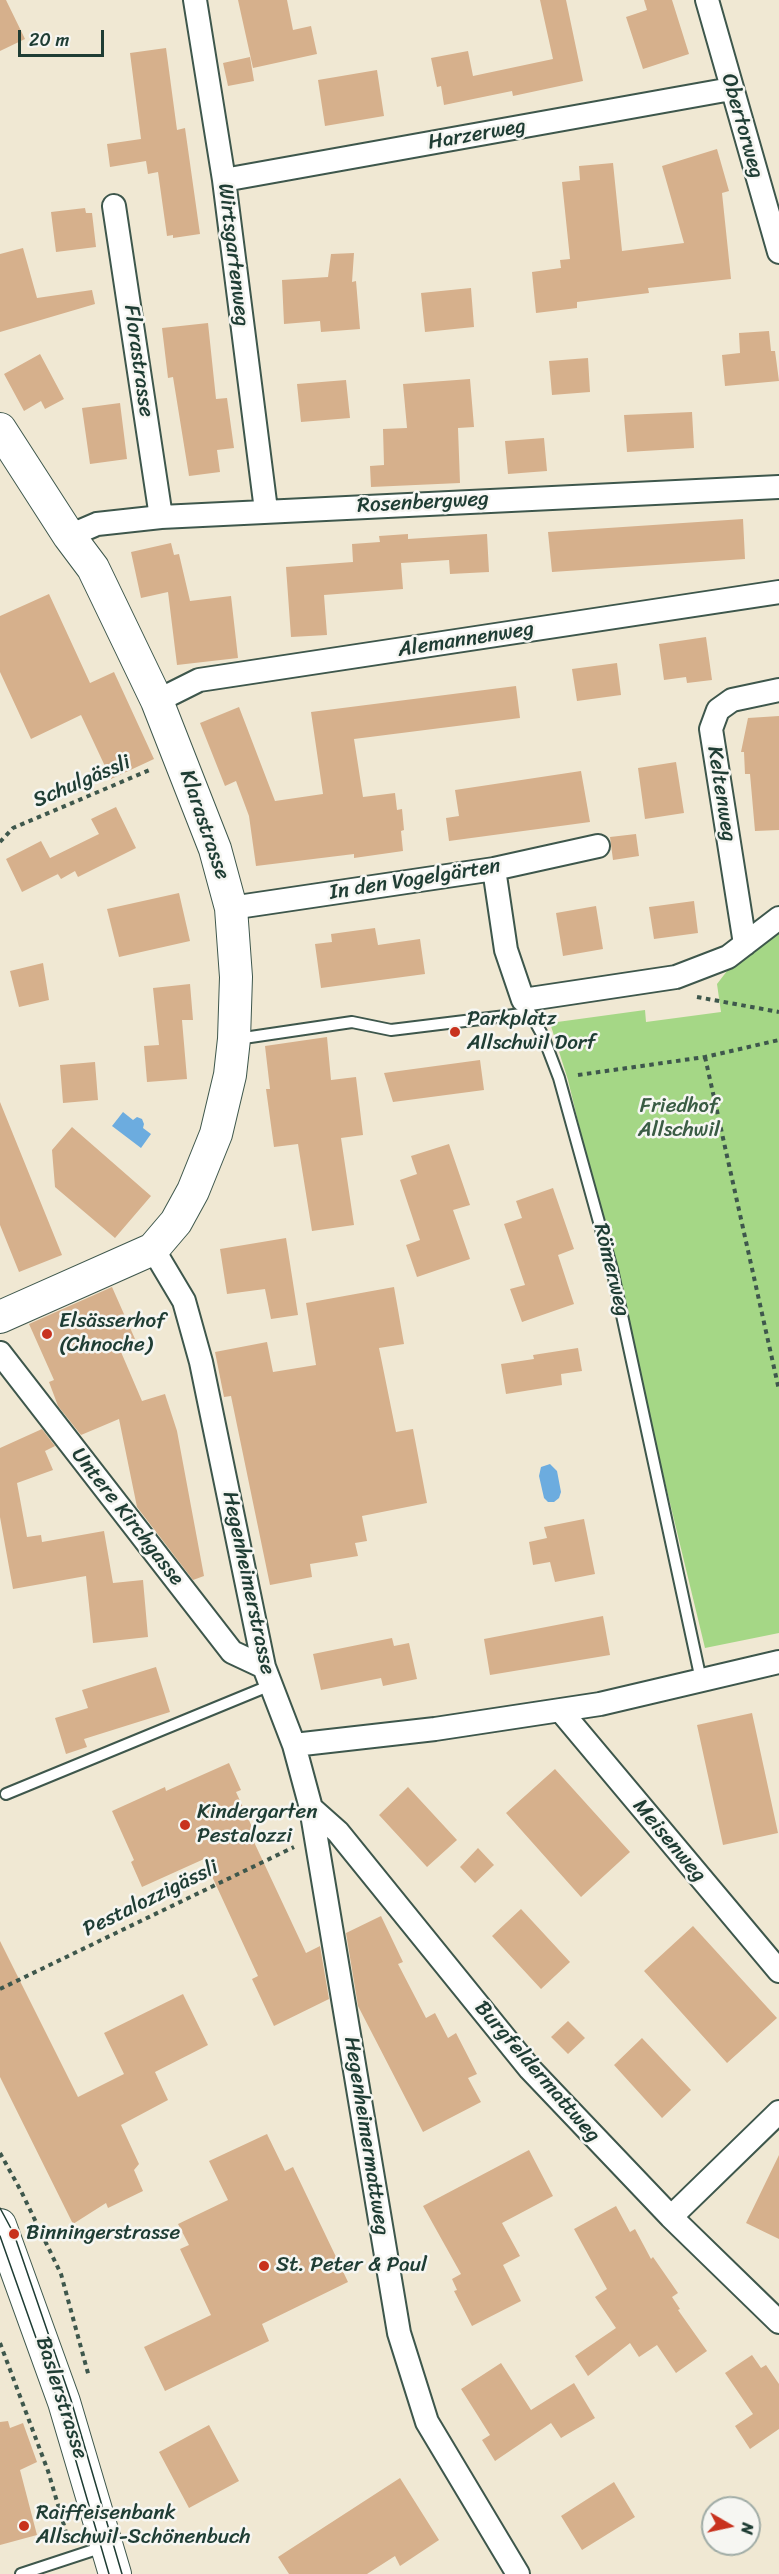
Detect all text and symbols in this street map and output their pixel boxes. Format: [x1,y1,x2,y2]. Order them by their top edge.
scale bar [21,18,106,56]
text: 20 m [29,24,69,56]
street label: Obertorweg [715,71,769,181]
street label: Harzerweg [426,114,528,156]
street label: Wirtsgartenweg [212,182,254,328]
street label: Florastrasse [118,303,158,419]
street label: Rosenbergweg [357,487,489,519]
street label: Alemannenweg [396,617,536,663]
street label: Keltenweg [701,745,741,843]
street label: Schulgässli [30,750,134,814]
street label: Klarastrasse [173,767,235,883]
street label: In den Vogelgärten [328,854,502,906]
place label: Parkplatz Allschwil Dorf [467,1007,596,1057]
marker: Parkplatz Allschwil Dorf [448,1025,462,1039]
park label: Friedhof Allschwil [638,1094,720,1144]
street label: Römerweg [587,1221,635,1319]
place label: Elsässerhof (Chnoche) [59,1309,165,1359]
marker: Elsässerhof (Chnoche) [40,1327,54,1341]
street label: Untere Kirchgasse [65,1443,189,1591]
street label: Hegenheimerstrasse [216,1489,280,1677]
street label: Meisenweg [627,1794,711,1888]
place label: Kindergarten Pestalozzi [197,1800,318,1850]
marker: Kindergarten Pestalozzi [178,1818,192,1832]
street label: Pestalozzigässli [79,1855,223,1943]
street label: Burgfeldermattweg [469,1996,605,2148]
street label: Hegenheimermattweg [338,2035,394,2237]
place label: Binningerstrasse [26,2221,180,2247]
marker: Binningerstrasse [7,2227,21,2241]
place label: St. Peter & Paul [276,2253,427,2279]
marker: St. Peter & Paul [257,2259,271,2273]
street label: Baslerstrasse [29,2334,93,2462]
north arrow [701,2496,761,2556]
place label: Raiffeisenbank Allschwil-Schönenbuch [36,2501,251,2551]
marker: Raiffeisenbank Allschwil-Schönenbuch [17,2519,31,2533]
text: N [732,2521,762,2536]

